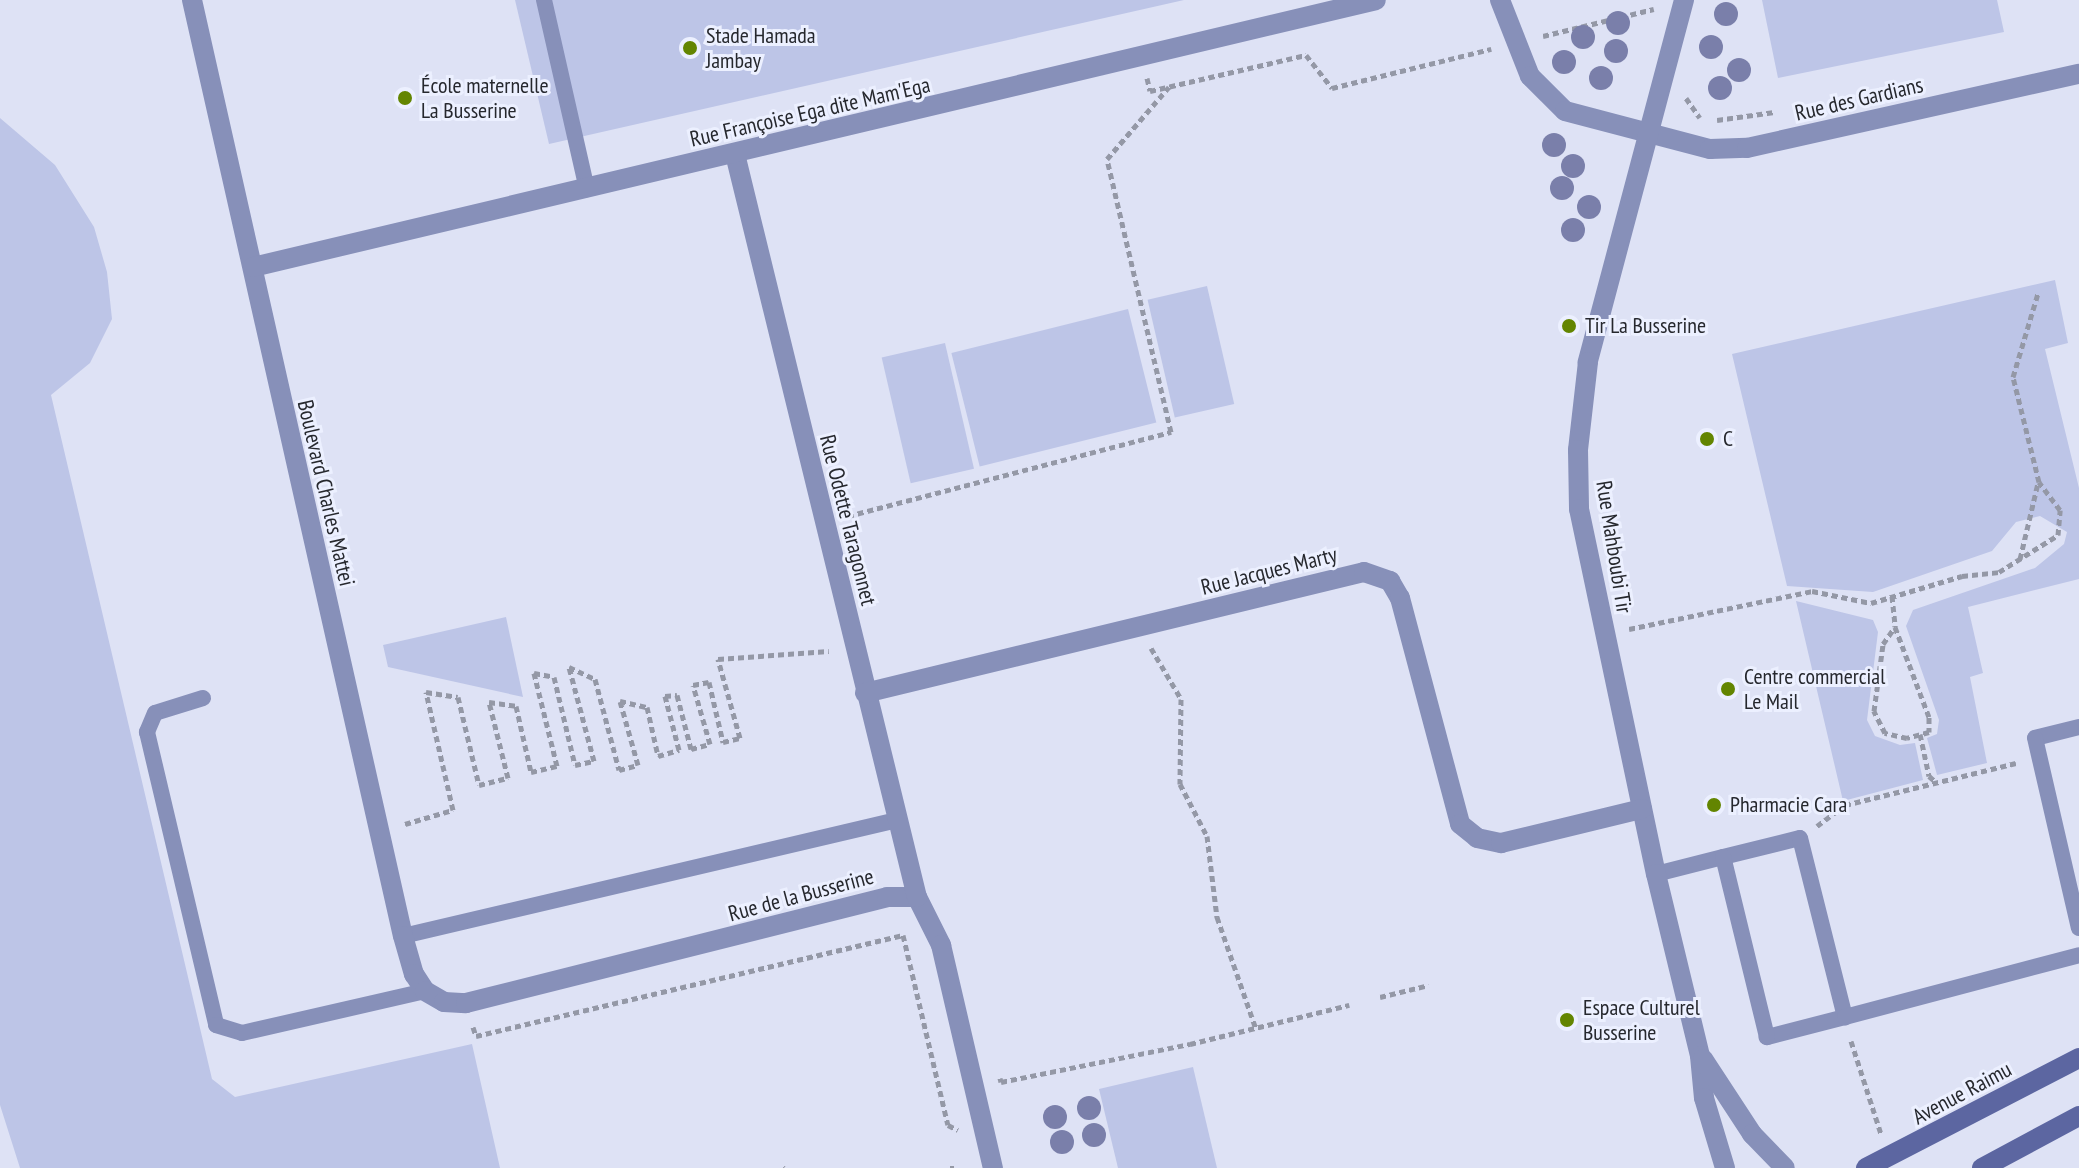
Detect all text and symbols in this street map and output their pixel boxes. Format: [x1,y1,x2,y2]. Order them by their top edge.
place label: Stade Hamada Jambay [706,22,816,74]
marker: Stade Hamada Jambay [681,39,699,57]
street label: Rue des Gardians [1792,71,1926,127]
place label: École maternelle La Busserine [421,72,548,124]
street label: Rue Françoise Ega dite Mam'Ega [687,72,933,152]
marker: École maternelle La Busserine [396,89,414,107]
place label: Tir La Busserine [1585,313,1706,339]
marker: Tir La Busserine [1560,317,1578,335]
street label: Boulevard Charles Mattei [292,397,360,589]
place label: C [1723,426,1733,452]
marker: C [1698,430,1716,448]
street label: Rue Odette Taragonnet [814,432,882,608]
street label: Rue Mahboubi Tir [1590,478,1638,616]
street label: Rue Jacques Marty [1198,541,1340,601]
place label: Centre commercial Le Mail [1744,663,1885,714]
marker: Centre commercial Le Mail [1719,680,1737,698]
place label: Pharmacie Cara [1730,792,1847,818]
marker: Pharmacie Cara [1705,796,1723,814]
street label: Rue de la Busserine [726,863,876,927]
place label: Espace Culturel Busserine [1583,994,1700,1046]
marker: Espace Culturel Busserine [1558,1011,1576,1029]
street label: Avenue Raimu [1908,1056,2016,1130]

